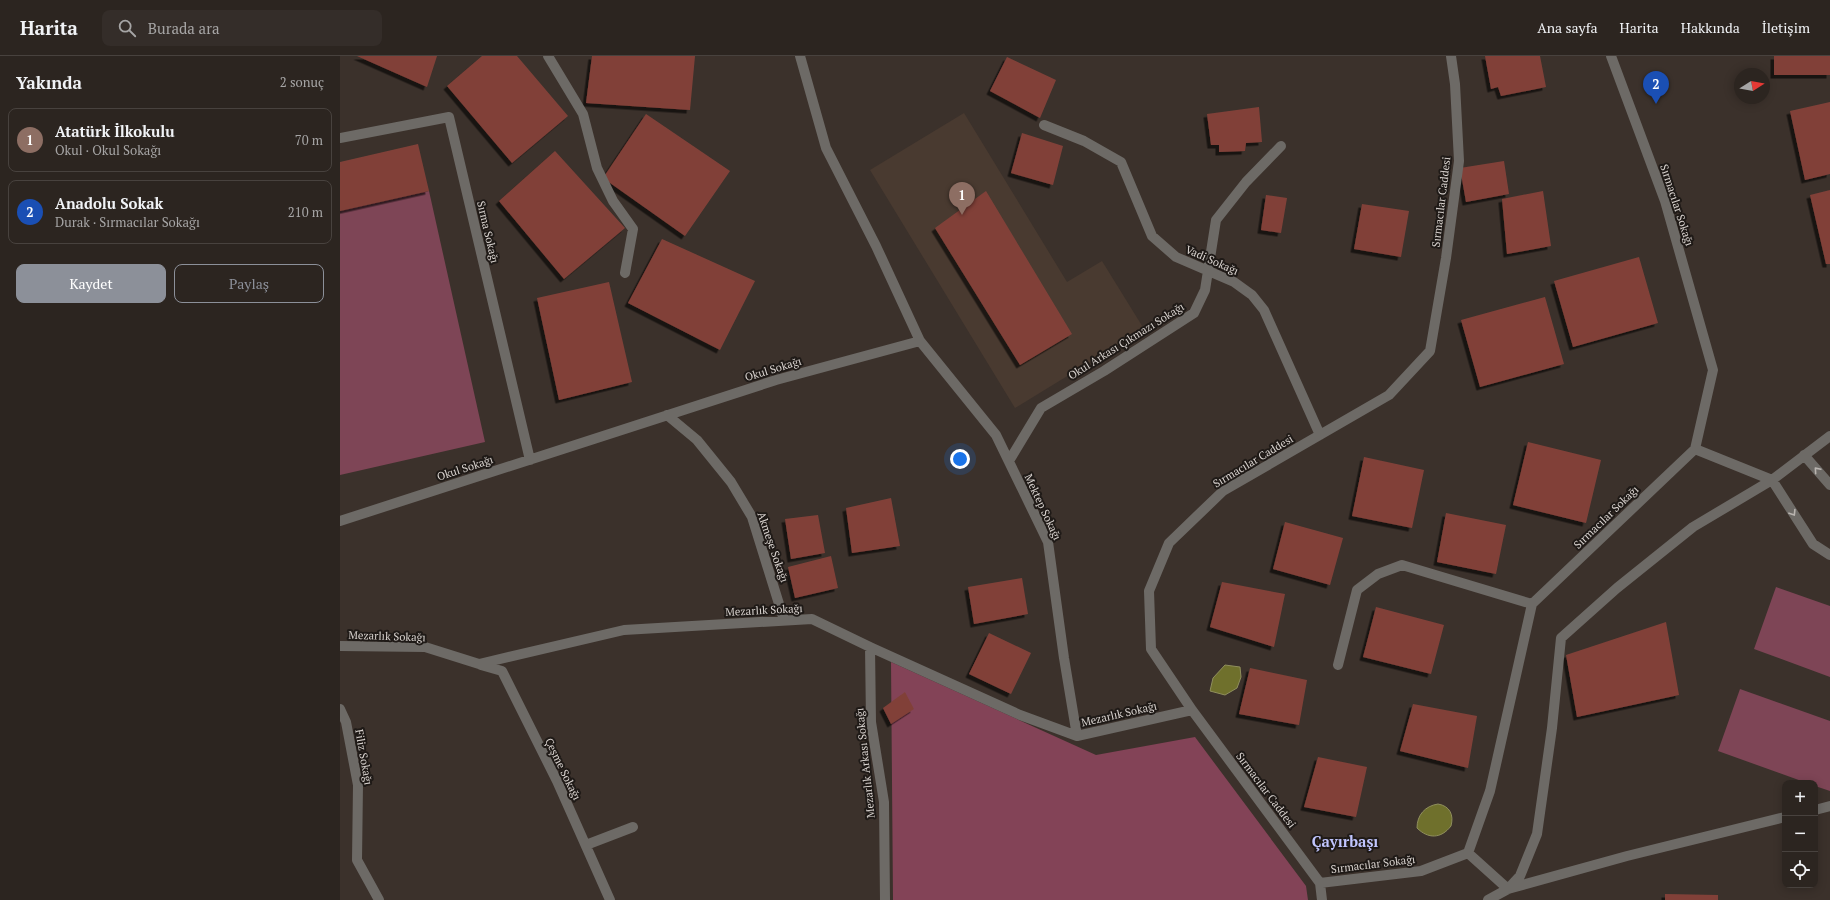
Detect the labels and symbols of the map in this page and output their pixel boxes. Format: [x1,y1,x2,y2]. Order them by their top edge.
north arrow [1734,68,1770,104]
pin: 2 [1643,71,1669,104]
street label: Sırmacılar Caddesi [1428,156,1454,248]
street label: Sırmacılar Sokağı [1657,162,1697,248]
pin: 1 [949,182,975,215]
street label: Sırma Sokağı [474,200,502,264]
street label: Vadi Sokağı [1183,242,1241,278]
street label: Okul Arkası Çıkmazı Sokağı [1065,299,1187,383]
street label: Okul Sokağı [743,354,803,384]
street label: Sırmacılar Caddesi [1210,432,1296,490]
your location [950,449,970,469]
street label: Okul Sokağı [435,452,495,484]
one-way arrow [1815,467,1822,475]
street label: Mektep Sokağı [1022,472,1064,542]
street label: Sırmacılar Sokağı [1571,482,1641,552]
one-way arrow [1789,509,1796,516]
street label: Akmeşe Sokağı [754,510,792,584]
street label: Mezarlık Sokağı [725,601,803,619]
street label: Mezarlık Sokağı [348,628,426,644]
street label: Mezarlık Sokağı [1080,698,1158,730]
street label: Mezarlık Arkası Sokağı [852,707,878,819]
street label: Filiz Sokağı [352,728,376,786]
street label: Çeşme Sokağı [542,736,584,802]
street label: Sırmacılar Caddesi [1233,749,1299,831]
district label: Çayırbaşı [1312,831,1378,852]
street label: Sırmacılar Sokağı [1330,852,1416,876]

